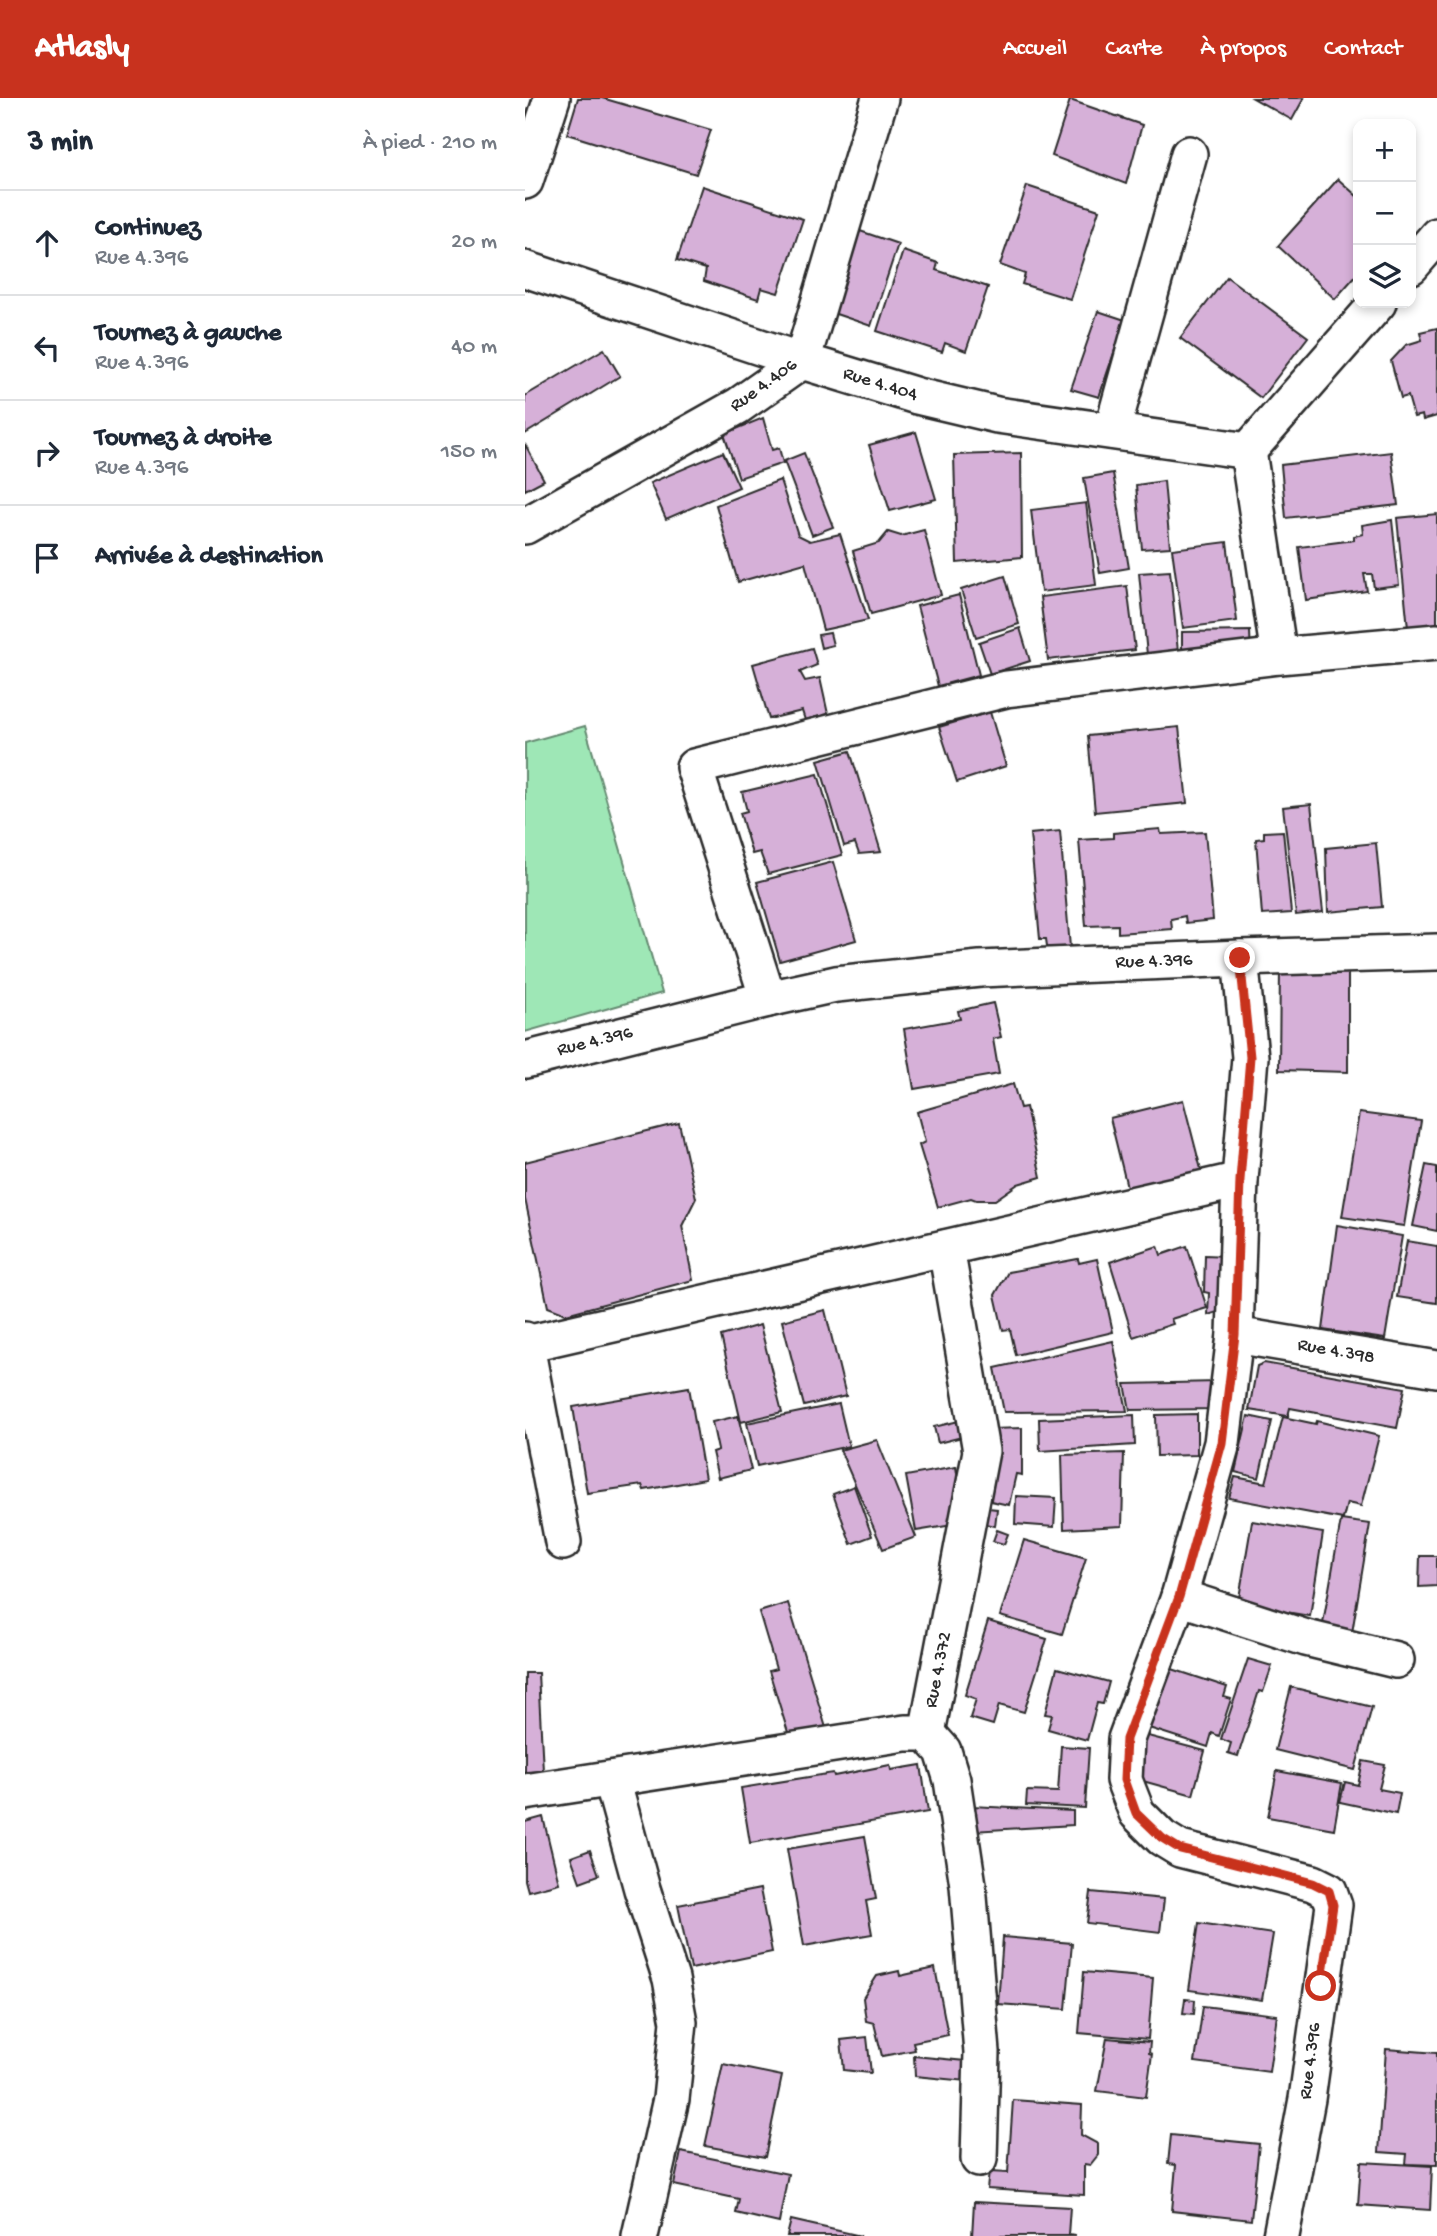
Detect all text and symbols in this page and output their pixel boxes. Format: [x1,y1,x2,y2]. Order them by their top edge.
text: Atlasly [35,30,129,68]
text: Accueil [1003,35,1067,64]
text: Carte [1105,35,1162,64]
text: À propos [1200,35,1286,64]
text: Contact [1324,35,1402,64]
map controls [1353,119,1416,308]
button: + [1353,119,1416,182]
text: 3 min [28,126,93,161]
text: À pied · 210 m [363,130,497,157]
button: − [1353,182,1416,245]
text: Continuez [95,214,201,245]
icon: ahead [28,224,66,262]
text: 20 m [451,229,497,256]
text: Rue 4.396 [95,245,188,272]
button: layers [1353,245,1416,308]
text: Tournez à gauche [95,319,282,350]
icon: left [28,329,66,367]
text: 40 m [451,334,497,361]
text: Rue 4.396 [95,350,188,377]
street label: Rue 4.406 [726,354,802,418]
street label: Rue 4.404 [840,363,920,407]
text: Tournez à droite [95,424,272,455]
icon: right [28,434,66,472]
text: 150 m [441,439,497,466]
text: Rue 4.396 [95,455,188,482]
icon: arrive [28,539,66,577]
text: Arrivée à destination [95,542,323,573]
route end [1224,942,1255,973]
street label: Rue 4.396 [1115,949,1193,975]
street label: Rue 4.396 [555,1021,636,1062]
street label: Rue 4.398 [1296,1334,1376,1370]
street label: Rue 4.372 [920,1630,958,1710]
route start [1305,1970,1336,2001]
street label: Rue 4.396 [1295,2021,1327,2101]

